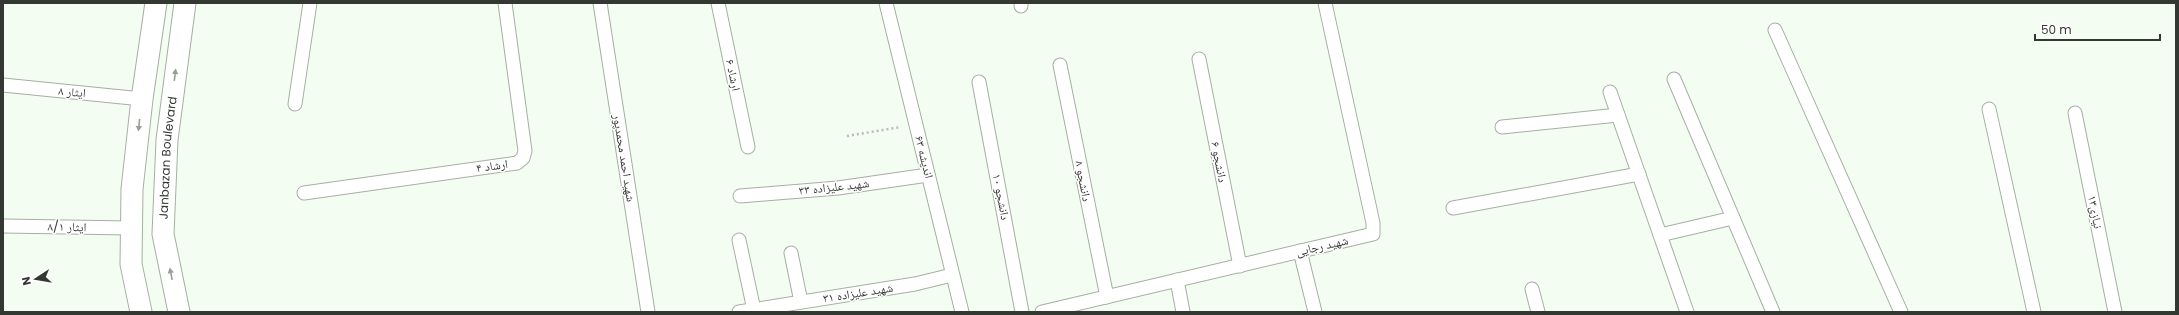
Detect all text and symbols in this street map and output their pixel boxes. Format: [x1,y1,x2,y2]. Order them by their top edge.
scale bar [2035,16,2160,42]
text: 50 m [2041,21,2072,38]
street label: ارشاد ۶ [722,57,745,92]
one-way arrow [172,69,178,81]
street label: ایثار ۸ [58,82,87,101]
street label: Janbazan Boulevard [155,95,181,220]
street label: شهید احمد محمدپور [609,112,640,203]
one-way arrow [136,119,142,131]
street label: اندیشه ۶۳ [911,134,938,180]
street label: دانشجو ۶ [1207,140,1232,184]
street label: ارشاد ۴ [475,155,509,176]
street label: دانشجو ۸ [1071,159,1096,203]
street label: دانشجو ۱۰ [989,172,1014,221]
street label: شهید علیزاده ۳۳ [798,174,870,199]
street label: نیازی۱۳ [2084,194,2107,230]
street label: ایثار ۸/۱ [48,218,87,235]
street label: شهید رجایی [1294,231,1350,260]
north arrow [16,259,56,299]
one-way arrow [168,268,174,280]
text: N [18,275,35,287]
street label: شهید علیزاده ۳۱ [822,279,894,306]

